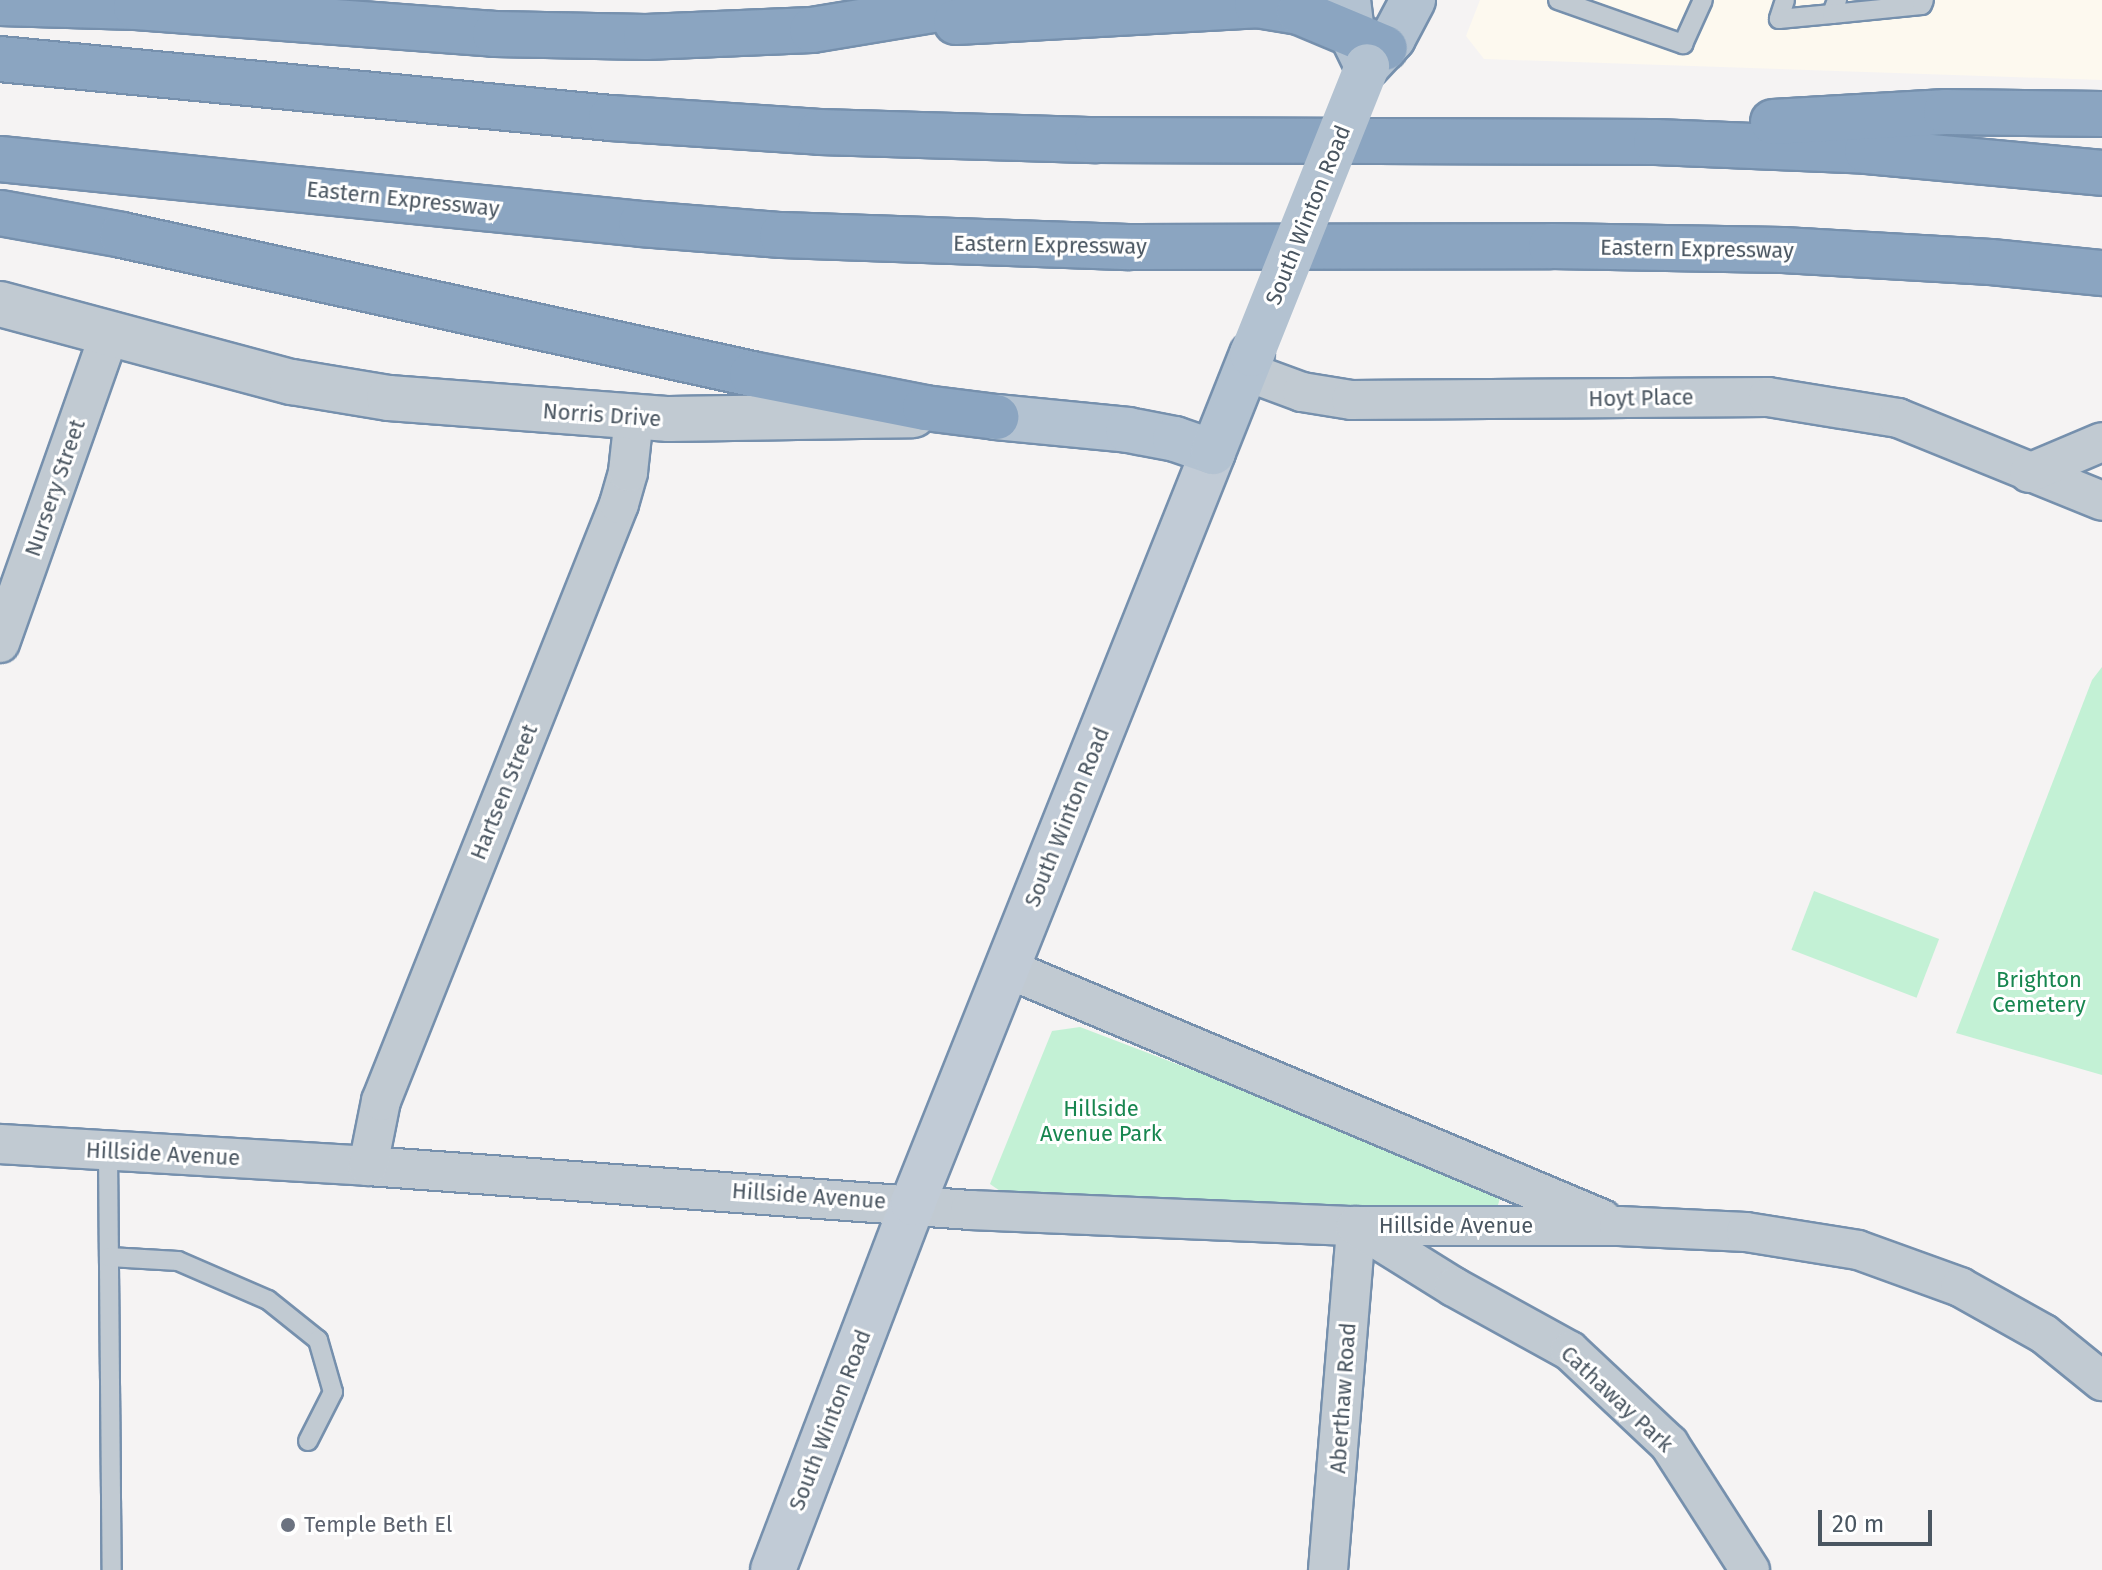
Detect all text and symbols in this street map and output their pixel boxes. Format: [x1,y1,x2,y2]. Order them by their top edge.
street label: South Winton Road [1260,121,1356,309]
street label: Eastern Expressway [305,176,501,222]
street label: Eastern Expressway [953,230,1147,260]
street label: Eastern Expressway [1600,234,1794,264]
street label: Hoyt Place [1588,384,1694,412]
street label: Norris Drive [542,398,662,432]
street label: Nursery Street [19,416,91,560]
street label: Hartsen Street [465,720,543,864]
street label: South Winton Road [1019,723,1115,911]
park label: Brighton Cemetery [1992,966,2086,1018]
park label: Hillside Avenue Park [1040,1095,1162,1146]
street label: Hillside Avenue [85,1137,241,1171]
street label: Hillside Avenue [731,1177,887,1215]
street label: Hillside Avenue [1379,1213,1533,1239]
street label: Aberthaw Road [1325,1322,1361,1474]
street label: South Winton Road [783,1326,877,1514]
street label: Cathaway Park [1555,1340,1679,1458]
scale bar [1822,1494,1936,1544]
text: 20 m [1832,1510,1884,1538]
place label: Temple Beth El [304,1512,452,1538]
marker: Temple Beth El [279,1516,297,1534]

